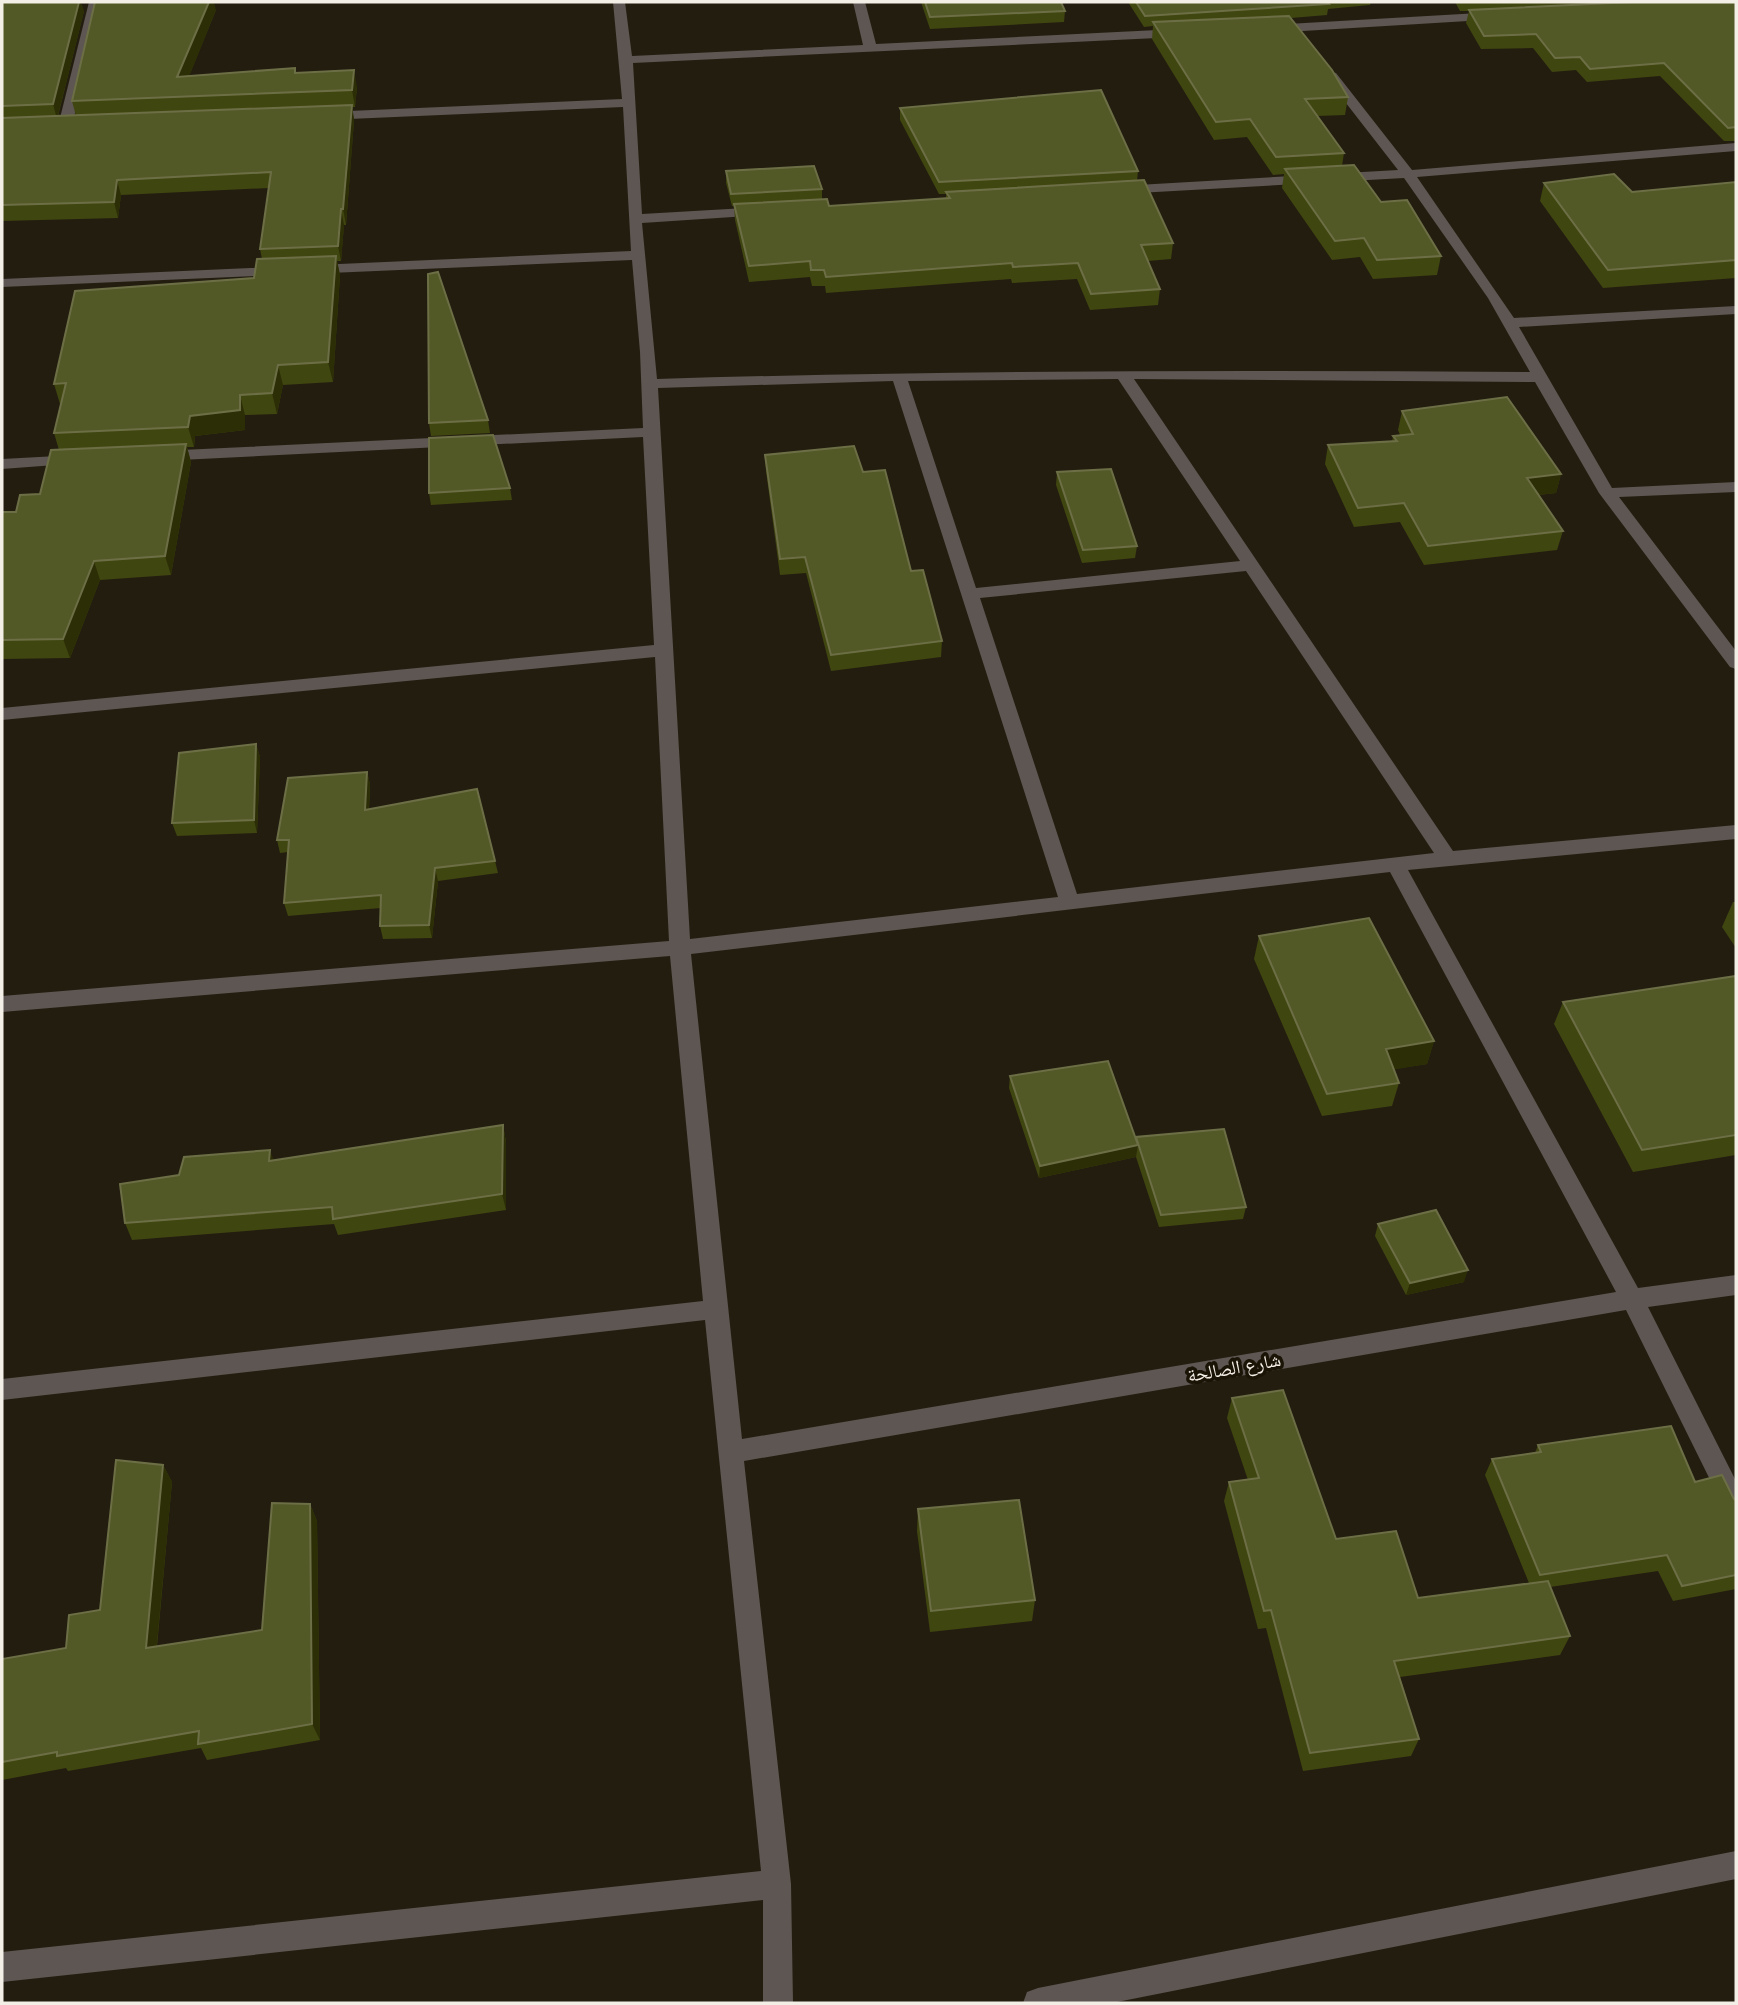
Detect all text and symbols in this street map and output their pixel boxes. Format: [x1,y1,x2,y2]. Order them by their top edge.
street label: شارع الصالحة [1185,1347,1283,1388]

